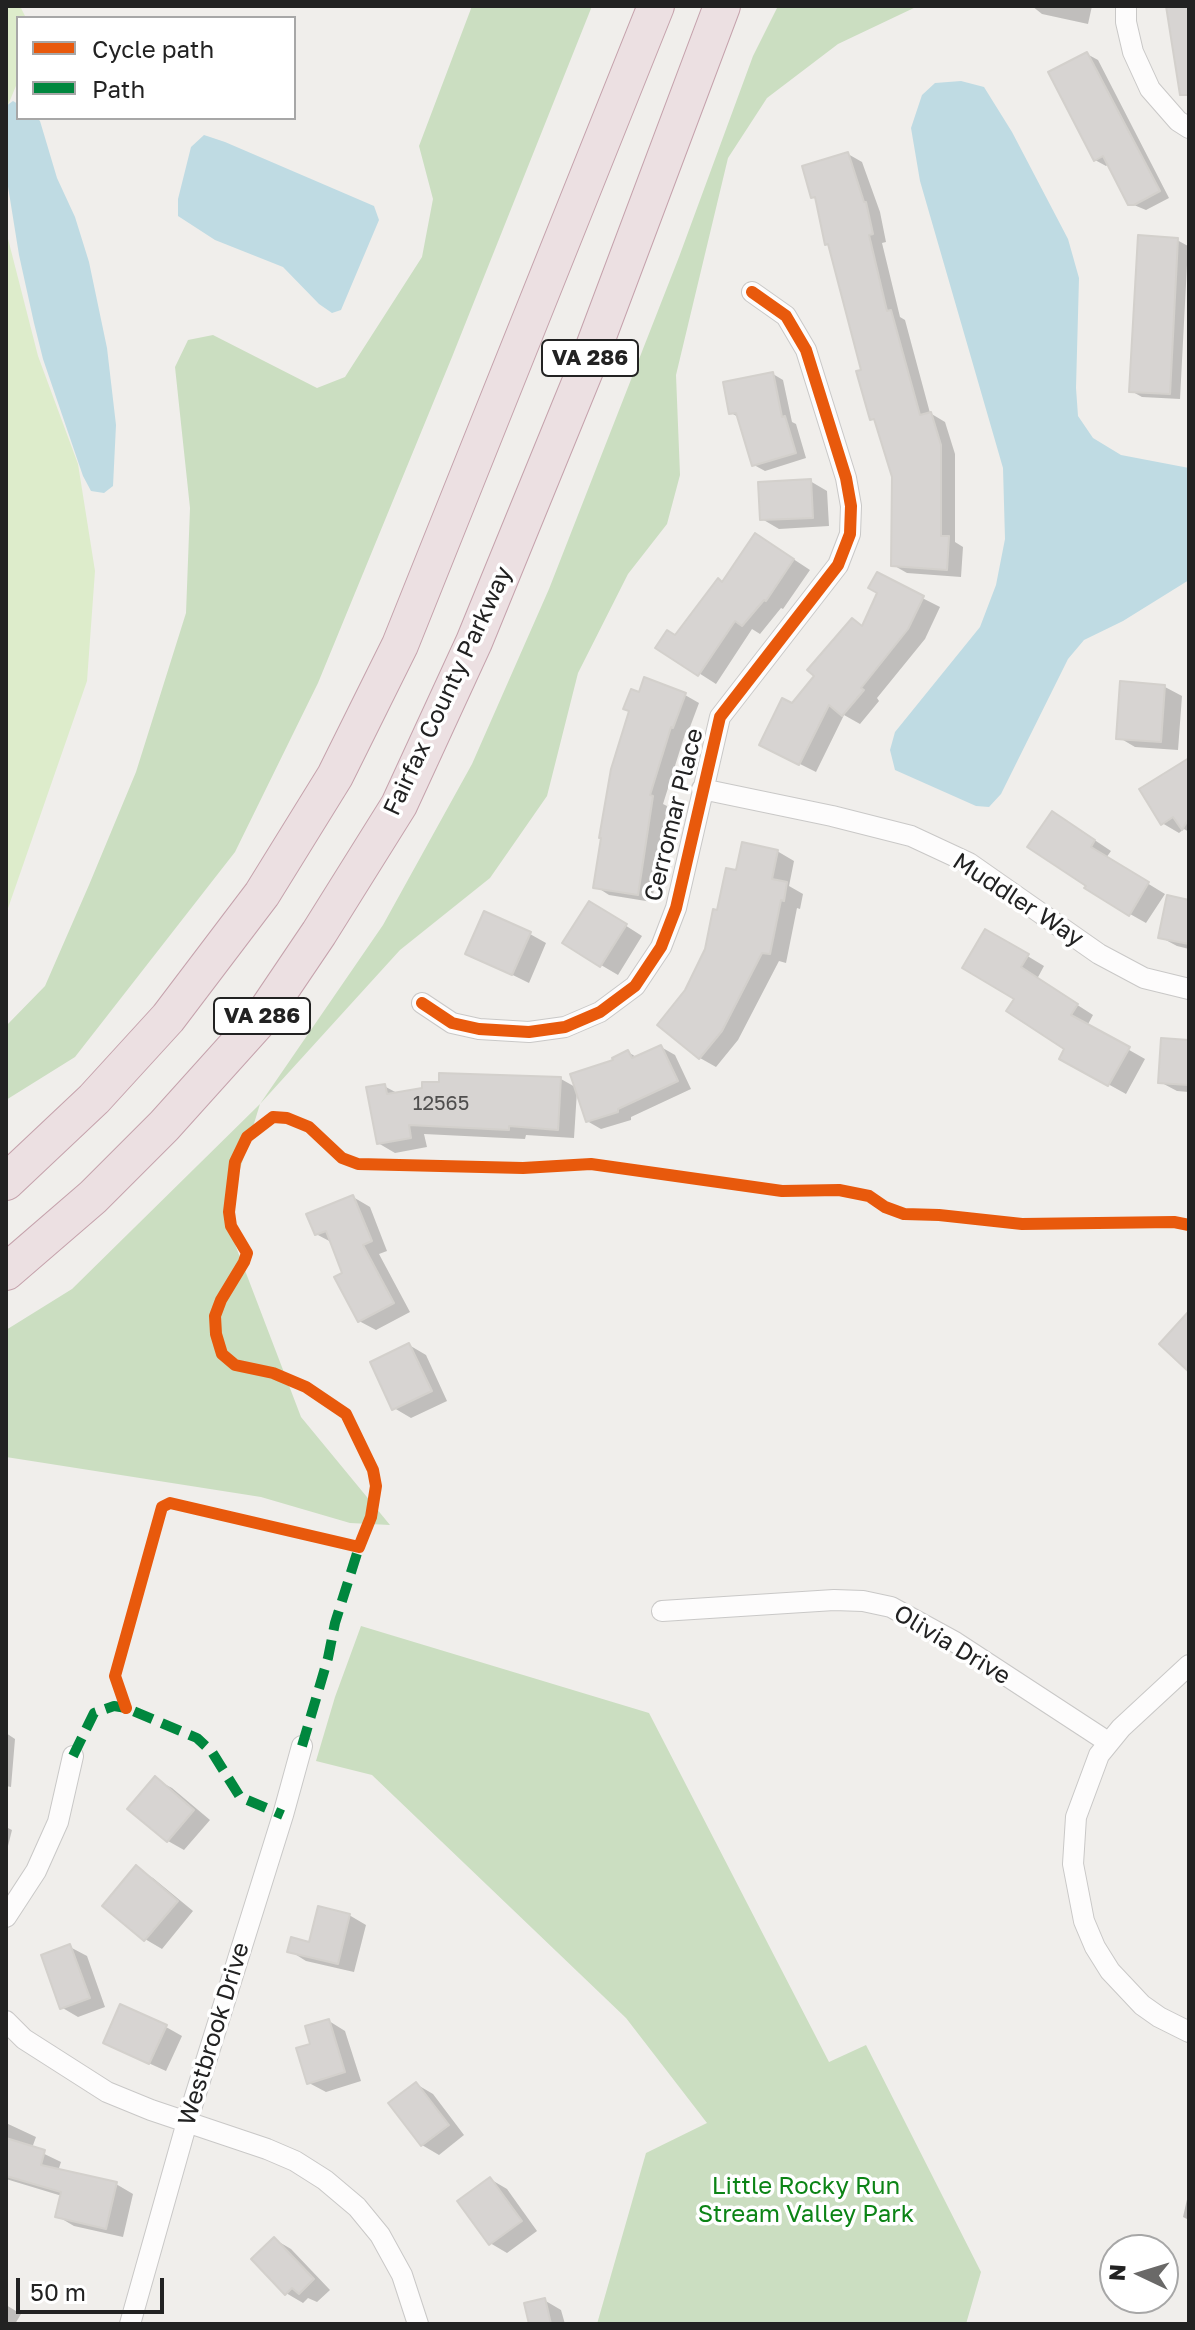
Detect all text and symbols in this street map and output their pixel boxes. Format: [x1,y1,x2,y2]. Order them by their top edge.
legend [16,16,296,120]
text: Cycle path [92,34,214,63]
text: Path [92,74,145,103]
road number: VA 286 [542,340,638,376]
street label: Fairfax County Parkway [378,562,518,820]
street label: Cerromar Place [639,726,709,904]
street label: Muddler Way [947,847,1089,953]
road number: VA 286 [214,998,310,1034]
house number: 12565 [413,1092,469,1116]
street label: Olivia Drive [889,1599,1015,1691]
street label: Westbrook Drive [172,1939,256,2129]
park label: Little Rocky Run Stream Valley Park [698,2172,914,2228]
north arrow [1099,2234,1179,2314]
scale bar [20,2262,168,2312]
text: N [1103,2263,1131,2282]
text: 50 m [30,2277,86,2306]

